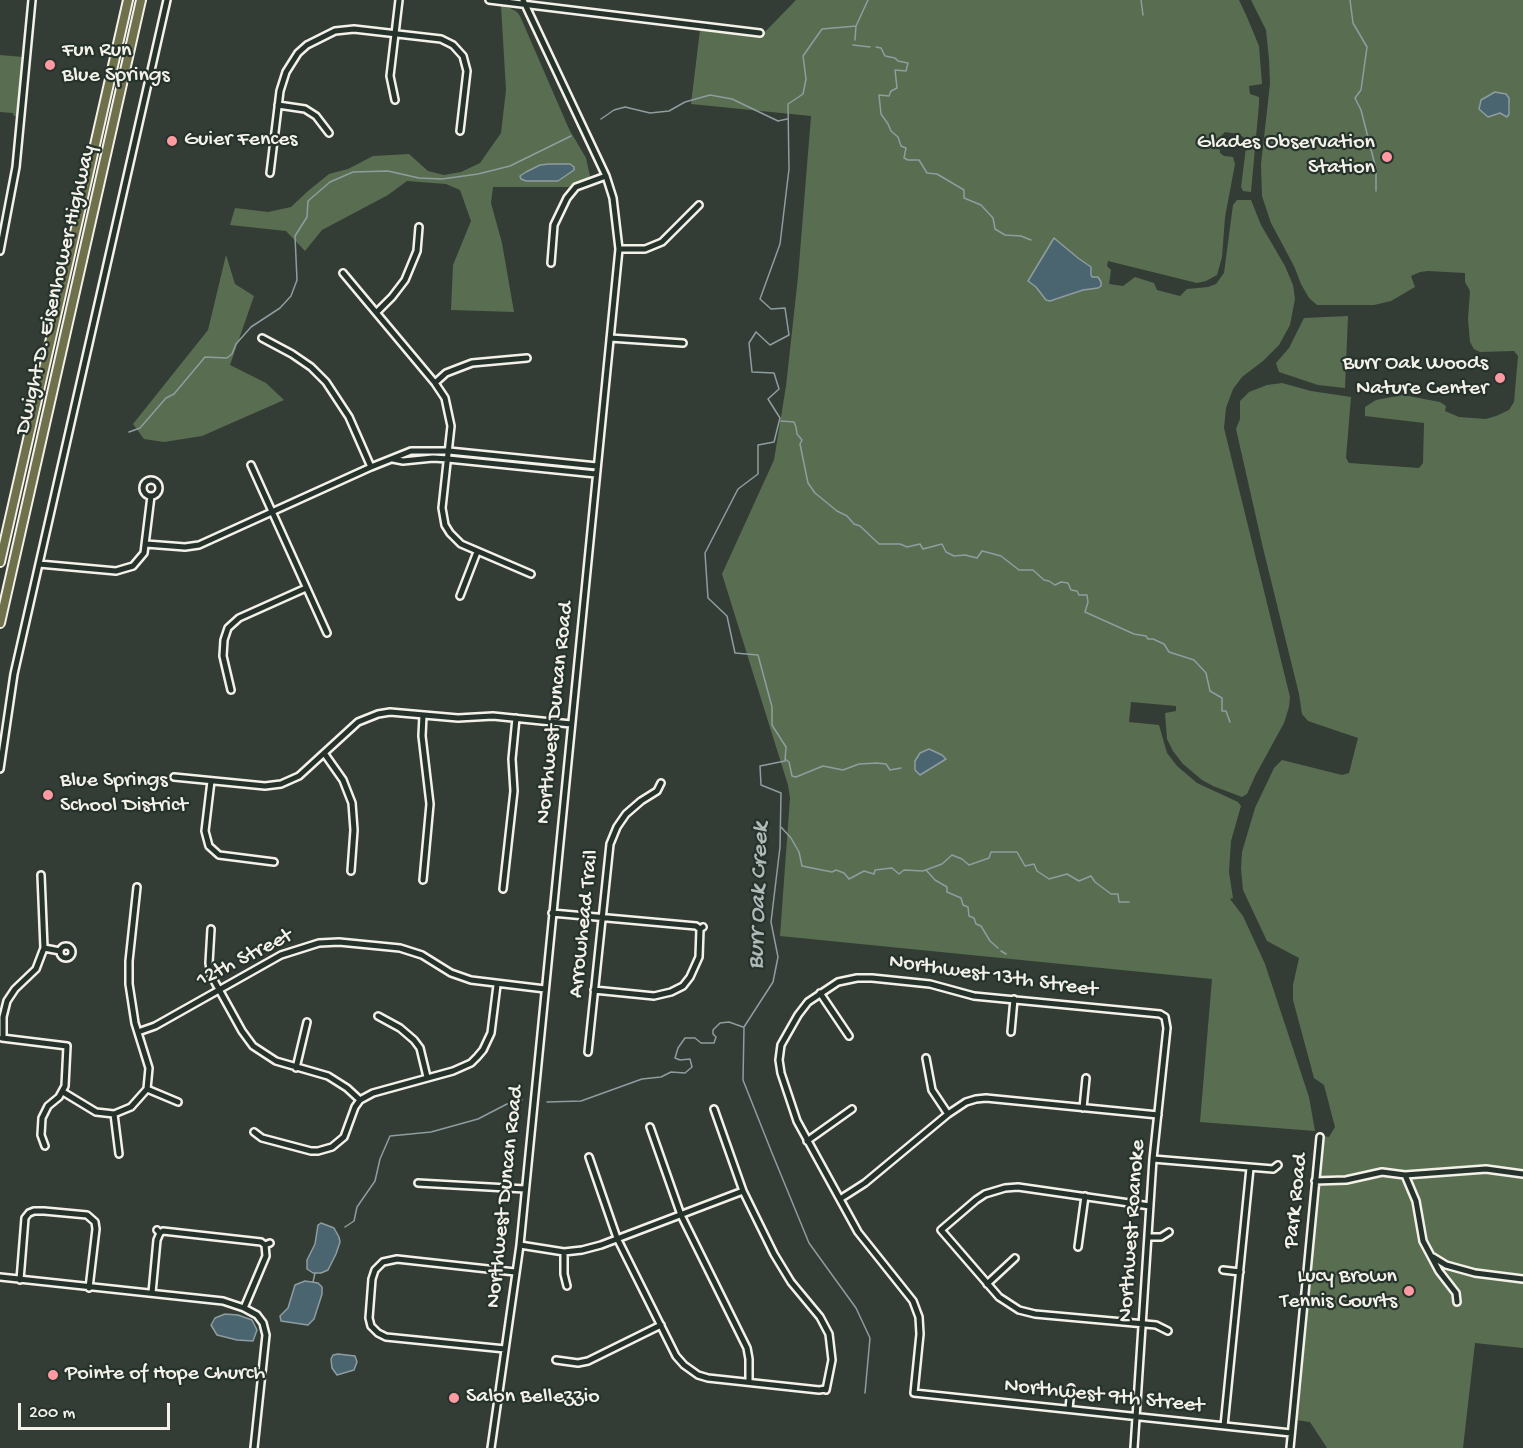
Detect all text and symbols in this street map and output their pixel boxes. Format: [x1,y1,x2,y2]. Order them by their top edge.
place label: Fun Run Blue Springs [62,39,170,90]
marker: Fun Run Blue Springs [43,58,57,72]
place label: Guier Fences [184,128,297,154]
place label: Glades Observation Station [1197,131,1375,182]
marker: Guier Fences [165,134,179,148]
street label: Dwight D. Eisenhower Highway [11,143,103,437]
marker: Glades Observation Station [1380,150,1394,164]
place label: Burr Oak Woods Nature Center [1343,352,1488,404]
marker: Burr Oak Woods Nature Center [1493,371,1507,385]
street label: Northwest Duncan Road [531,600,581,826]
place label: Blue Springs School District [60,769,188,820]
marker: Blue Springs School District [41,788,55,802]
water label: Burr Oak Creek [743,822,777,970]
street label: Arrowhead Trail [564,849,606,999]
street label: 12th Street [193,924,297,994]
street label: Northwest 13th Street [887,949,1099,1005]
street label: Northwest Duncan Road [481,1084,531,1310]
street label: Northwest Roanoke [1113,1139,1153,1323]
street label: Park Road [1279,1152,1315,1250]
place label: Lucy Brown Tennis Courts [1280,1265,1397,1316]
marker: Lucy Brown Tennis Courts [1402,1284,1416,1298]
place label: Pointe of Hope Church [65,1362,265,1388]
marker: Pointe of Hope Church [46,1368,60,1382]
street label: Northwest 9th Street [1003,1373,1205,1421]
place label: Salon Bellezzio [466,1385,600,1411]
scale bar [21,1391,172,1429]
marker: Salon Bellezzio [447,1391,461,1405]
text: 200 m [29,1403,75,1424]

